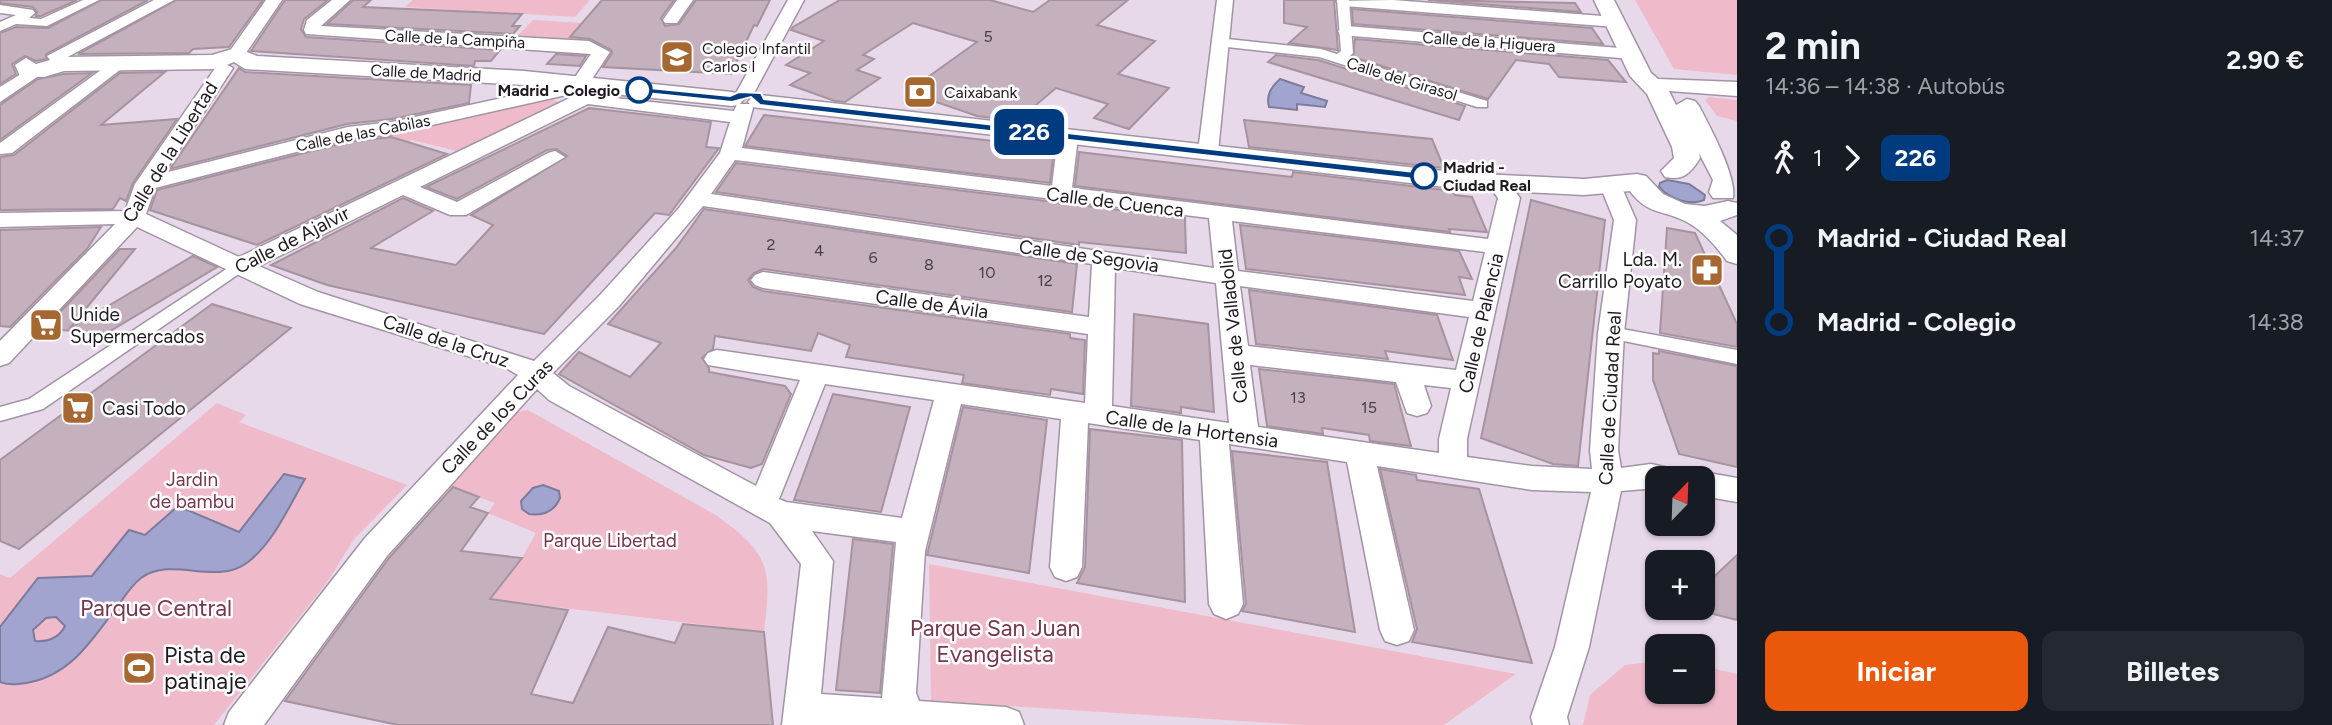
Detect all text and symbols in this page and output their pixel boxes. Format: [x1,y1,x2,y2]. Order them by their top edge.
text: 2 min [1765,23,1861,69]
street label: Calle de la Campiña [384,26,526,52]
house number: 5 [983,27,993,46]
street label: Calle de la Higuera [1422,28,1556,56]
school or university icon: Colegio Infantil Carlos I [658,38,696,76]
place label: Colegio Infantil Carlos I [702,39,811,76]
text: 2.90 € [2226,44,2304,76]
street label: Calle del Girasol [1344,53,1460,105]
street label: Calle de Madrid [370,61,482,85]
text: 14:36 – 14:38 · Autobús [1765,72,2005,100]
bank icon: Caixabank [901,73,939,111]
street label: Calle de la Libertad [117,77,223,227]
marker: Madrid - Colegio [626,77,652,103]
place label: Madrid - Colegio [498,81,620,100]
place label: Caixabank [944,83,1018,102]
line badge: 226 [989,109,1069,155]
street label: Calle de las Cabilas [294,111,432,155]
text: 226 [1008,117,1050,146]
icon: walk [1765,139,1803,177]
icon: forward [1833,139,1871,177]
text: 226 [1895,143,1936,172]
text: 1 [1813,144,1823,172]
place label: Madrid - Ciudad Real [1443,158,1531,195]
marker: Madrid - Ciudad Real [1411,163,1437,189]
street label: Calle de Cuenca [1045,182,1185,222]
street label: Calle de Ajalvir [231,201,354,279]
text: Madrid - Ciudad Real [1817,222,2067,254]
text: 14:37 [2250,224,2304,252]
house number: 2 [767,235,775,254]
street label: Calle de Segovia [1018,235,1160,277]
house number: 4 [814,241,824,260]
house number: 6 [868,248,878,267]
street label: Calle de Valladolid [1213,248,1253,404]
place label: Lda. M. Carrillo Poyato [1558,248,1682,293]
street label: Calle de Palencia [1454,251,1508,395]
pharmacy icon: Lda. M. Carrillo Poyato [1688,251,1726,289]
house number: 8 [924,255,934,274]
house number: 10 [979,263,995,282]
house number: 12 [1037,271,1053,290]
street label: Calle de Ávila [874,285,990,323]
place label: Unide Supermercados [70,303,204,348]
supermarket icon: Unide Supermercados [27,306,65,344]
text: Madrid - Colegio [1817,306,2016,338]
text: 14:38 [2248,308,2304,336]
street label: Calle de la Cruz [380,310,512,372]
street label: Calle de Ciudad Real [1594,310,1626,486]
street label: Calle de los Curas [436,355,558,479]
house number: 13 [1290,388,1306,407]
supermarket icon: Casi Todo [59,389,97,427]
place label: Casi Todo [102,397,186,420]
house number: 15 [1361,398,1377,417]
street label: Calle de la Hortensia [1104,405,1280,453]
north arrow [1645,466,1715,536]
map controls [1645,466,1715,704]
park label: Jardin de bambu [150,468,234,513]
park label: Parque Libertad [543,529,677,552]
button: + [1645,550,1715,620]
park label: Parque Central [80,594,232,622]
park label: Parque San Juan Evangelista [910,614,1080,668]
button: Iniciar [1765,631,2028,711]
button: Billetes [2042,631,2304,711]
button: − [1645,634,1715,704]
place label: Pista de patinaje [164,641,247,695]
sports icon: Pista de patinaje [120,649,158,687]

